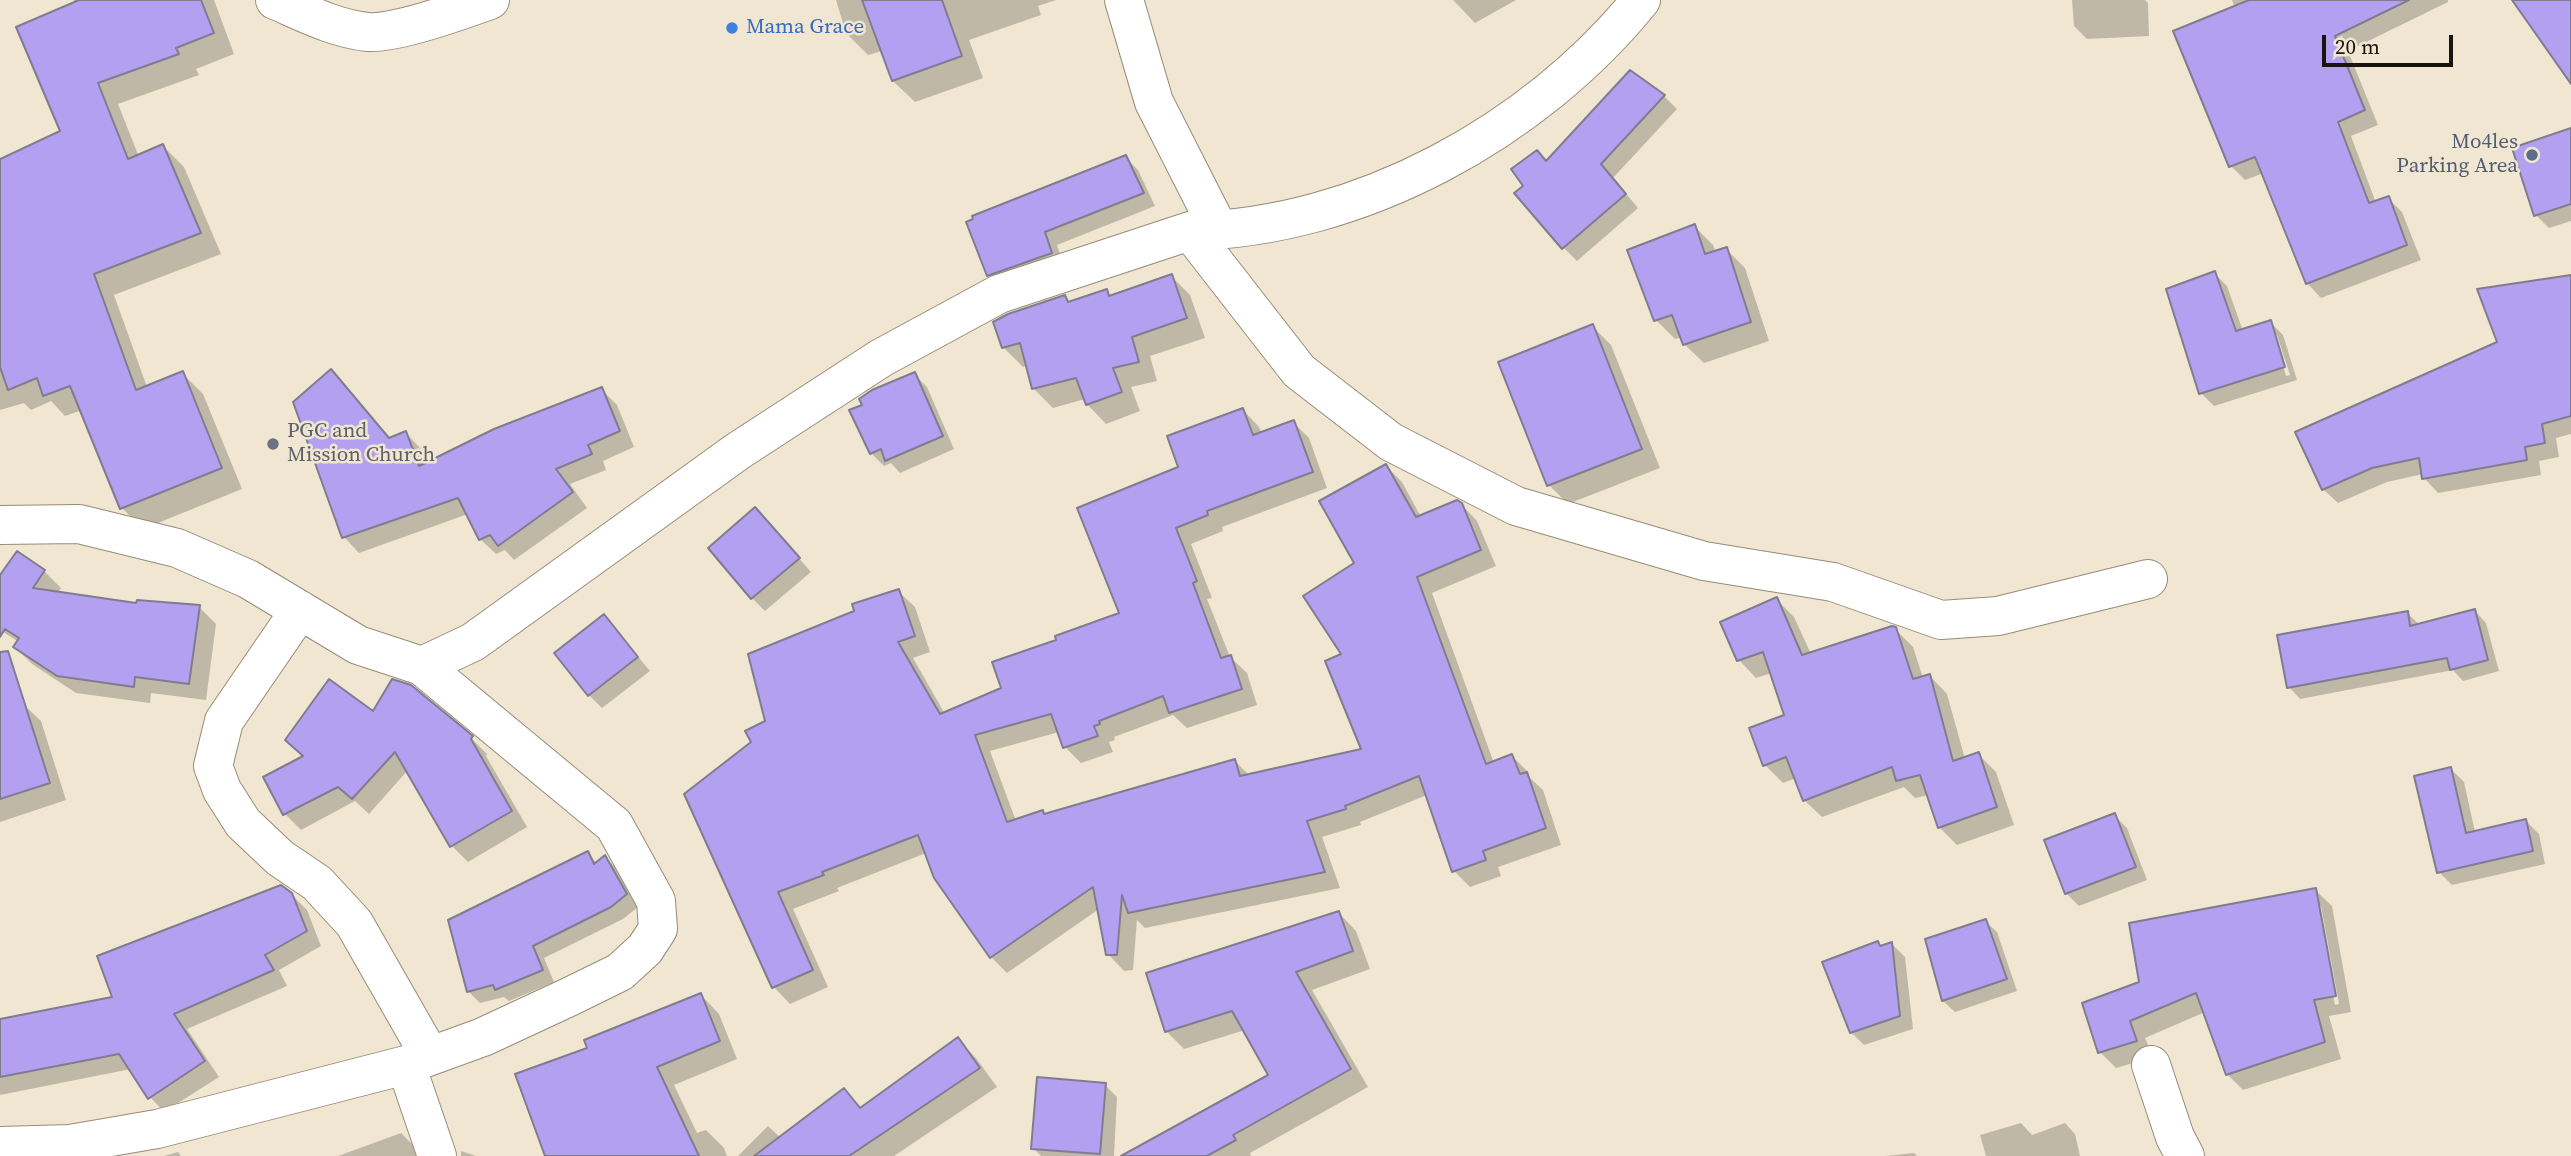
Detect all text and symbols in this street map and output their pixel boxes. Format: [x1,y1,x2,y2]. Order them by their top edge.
place label: Mama Grace [746,15,864,41]
marker: Mama Grace [724,20,740,36]
scale bar [2326,21,2457,65]
text: 20 m [2335,32,2380,61]
place label: Mo4les Parking Area [2396,130,2518,180]
marker: Mo4les Parking Area [2524,147,2540,163]
place label: PGC and Mission Church [287,419,435,469]
marker: PGC and Mission Church [265,436,281,452]

